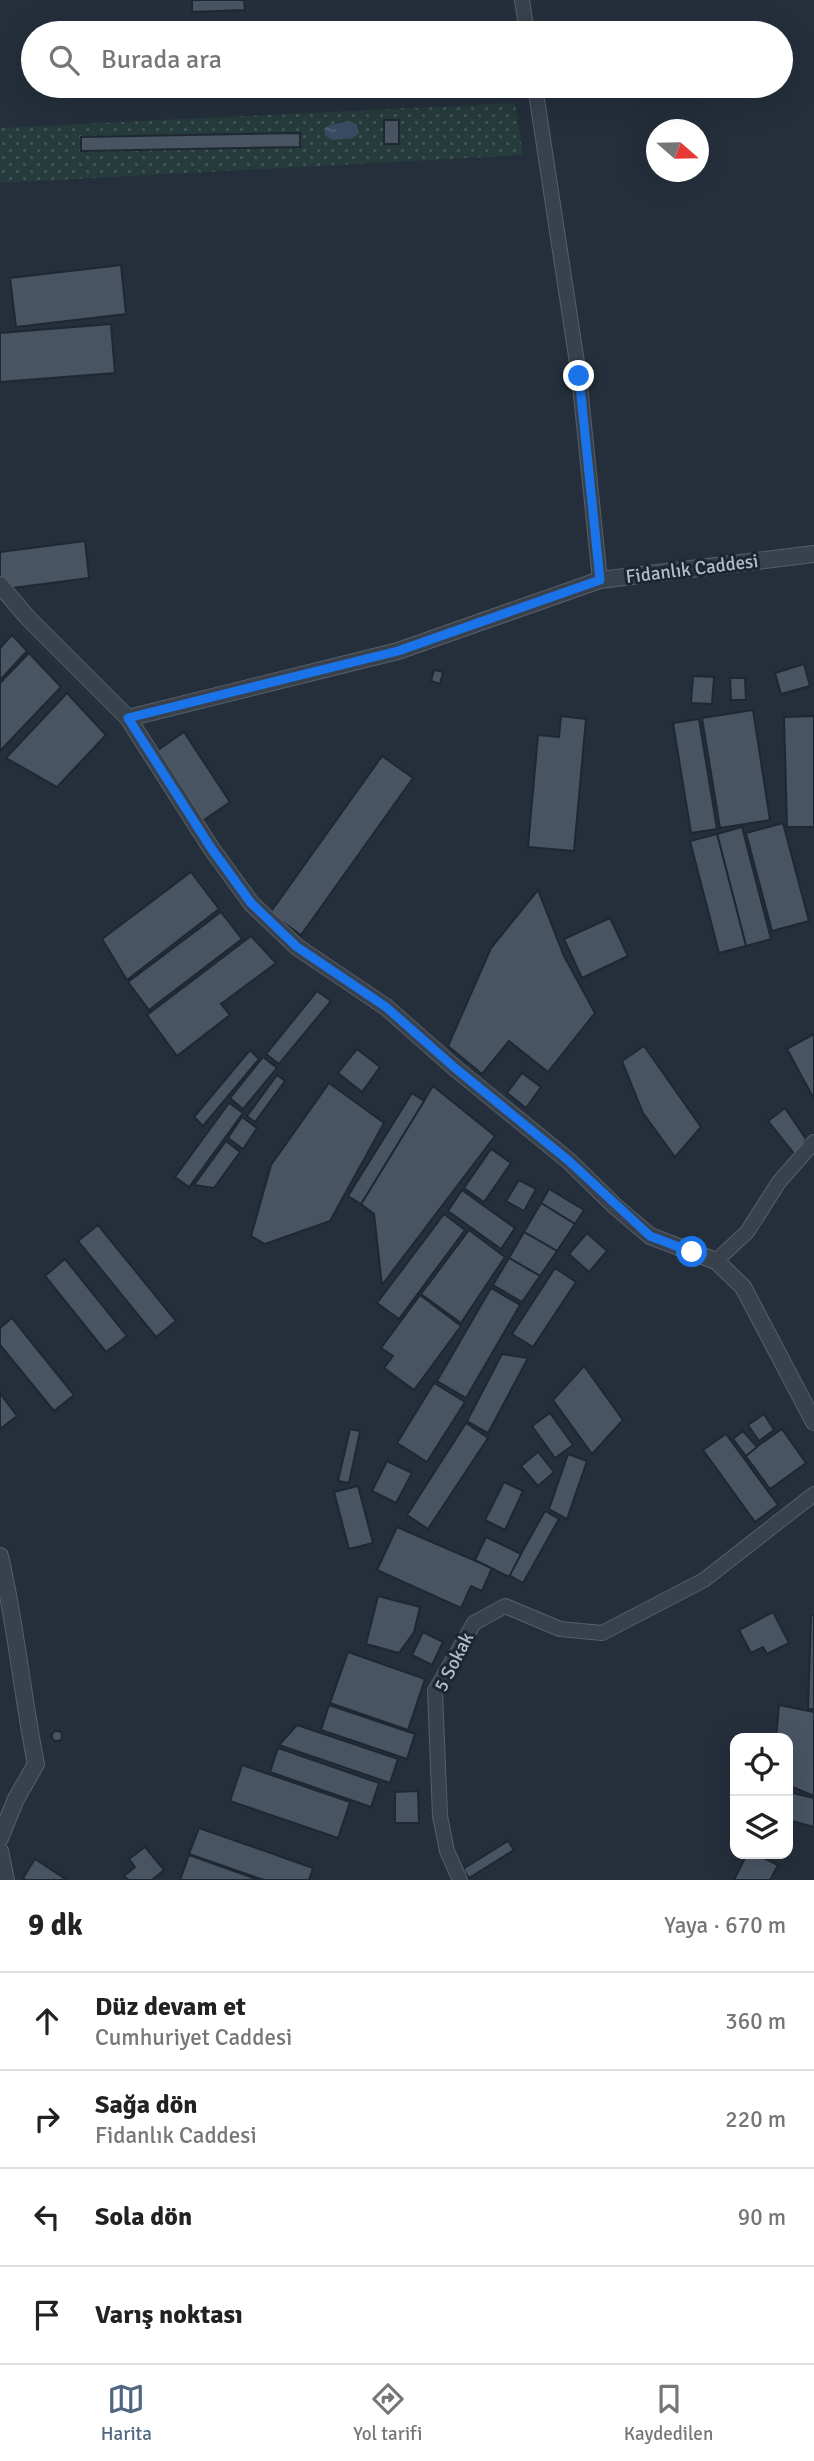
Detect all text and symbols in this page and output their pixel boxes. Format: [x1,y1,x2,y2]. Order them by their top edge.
search box [21,21,793,98]
icon: search [45,41,83,79]
text: Burada ara [101,44,222,76]
north arrow [646,119,709,182]
route end [563,360,594,391]
street label: Fidanlık Caddesi [624,549,760,589]
route start [676,1236,707,1267]
street label: 5 Sokak [429,1628,479,1696]
map controls [730,1733,793,1859]
button: locate [730,1733,793,1796]
button: layers [730,1796,793,1859]
text: 9 dk [28,1907,83,1944]
text: Yaya · 670 m [664,1911,786,1940]
text: Düz devam et [95,1991,246,2023]
icon: ahead [28,2002,66,2040]
text: 360 m [725,2007,786,2036]
text: Cumhuriyet Caddesi [95,2023,292,2052]
text: Sağa dön [95,2089,198,2121]
icon: right [28,2100,66,2138]
text: 220 m [725,2105,786,2134]
text: Fidanlık Caddesi [95,2121,257,2150]
icon: left [28,2198,66,2236]
text: Sola dön [95,2201,192,2233]
text: 90 m [738,2203,786,2232]
icon: arrive [28,2296,66,2334]
text: Varış noktası [95,2299,243,2331]
tab: Harita [101,2380,152,2446]
tab: Yol tarifi [353,2380,422,2446]
tab: Kaydedilen [624,2380,713,2446]

